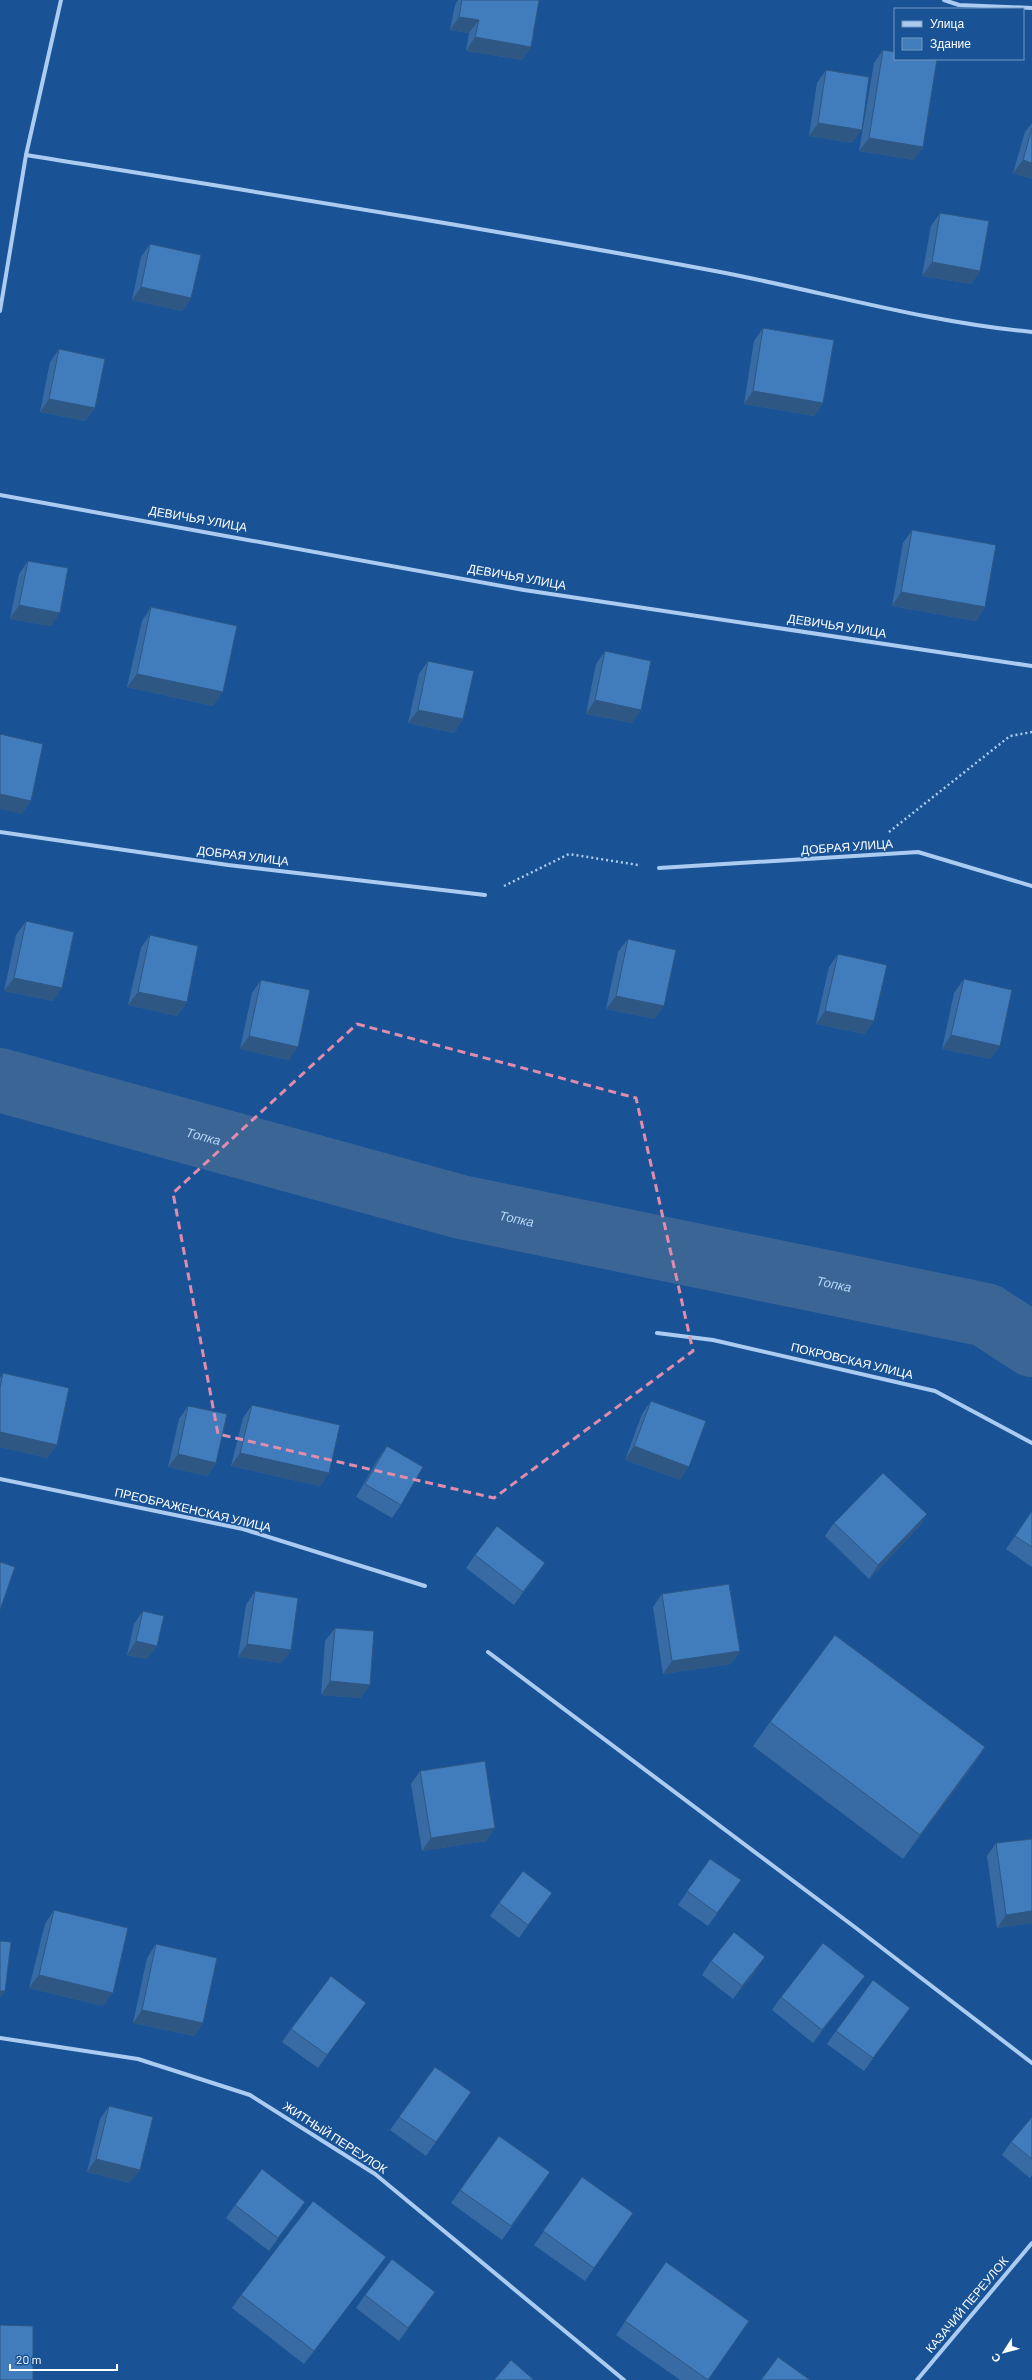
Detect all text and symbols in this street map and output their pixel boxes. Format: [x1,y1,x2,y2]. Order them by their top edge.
legend [894,8,1024,60]
text: Улица [930,16,964,31]
text: Здание [930,36,971,51]
street label: ДЕВИЧЬЯ УЛИЦА [148,502,249,535]
street label: ДЕВИЧЬЯ УЛИЦА [467,560,568,593]
street label: ДЕВИЧЬЯ УЛИЦА [787,610,888,641]
street label: ДОБРАЯ УЛИЦА [800,836,893,857]
street label: ДОБРАЯ УЛИЦА [196,842,290,869]
water label: Топка [184,1124,223,1148]
water label: Топка [498,1207,536,1230]
water label: Топка [815,1272,853,1295]
street label: ПОКРОВСКАЯ УЛИЦА [790,1339,915,1382]
street label: ПРЕОБРАЖЕНСКАЯ УЛИЦА [113,1484,273,1535]
street label: ЖИТНЫЙ ПЕРЕУЛОК [281,2098,390,2176]
street label: КАЗАЧИЙ ПЕРЕУЛОК [922,2254,1010,2355]
north arrow [984,2332,1024,2372]
scale bar [10,2346,117,2372]
text: С [988,2351,1003,2365]
text: 20 m [16,2352,42,2366]

